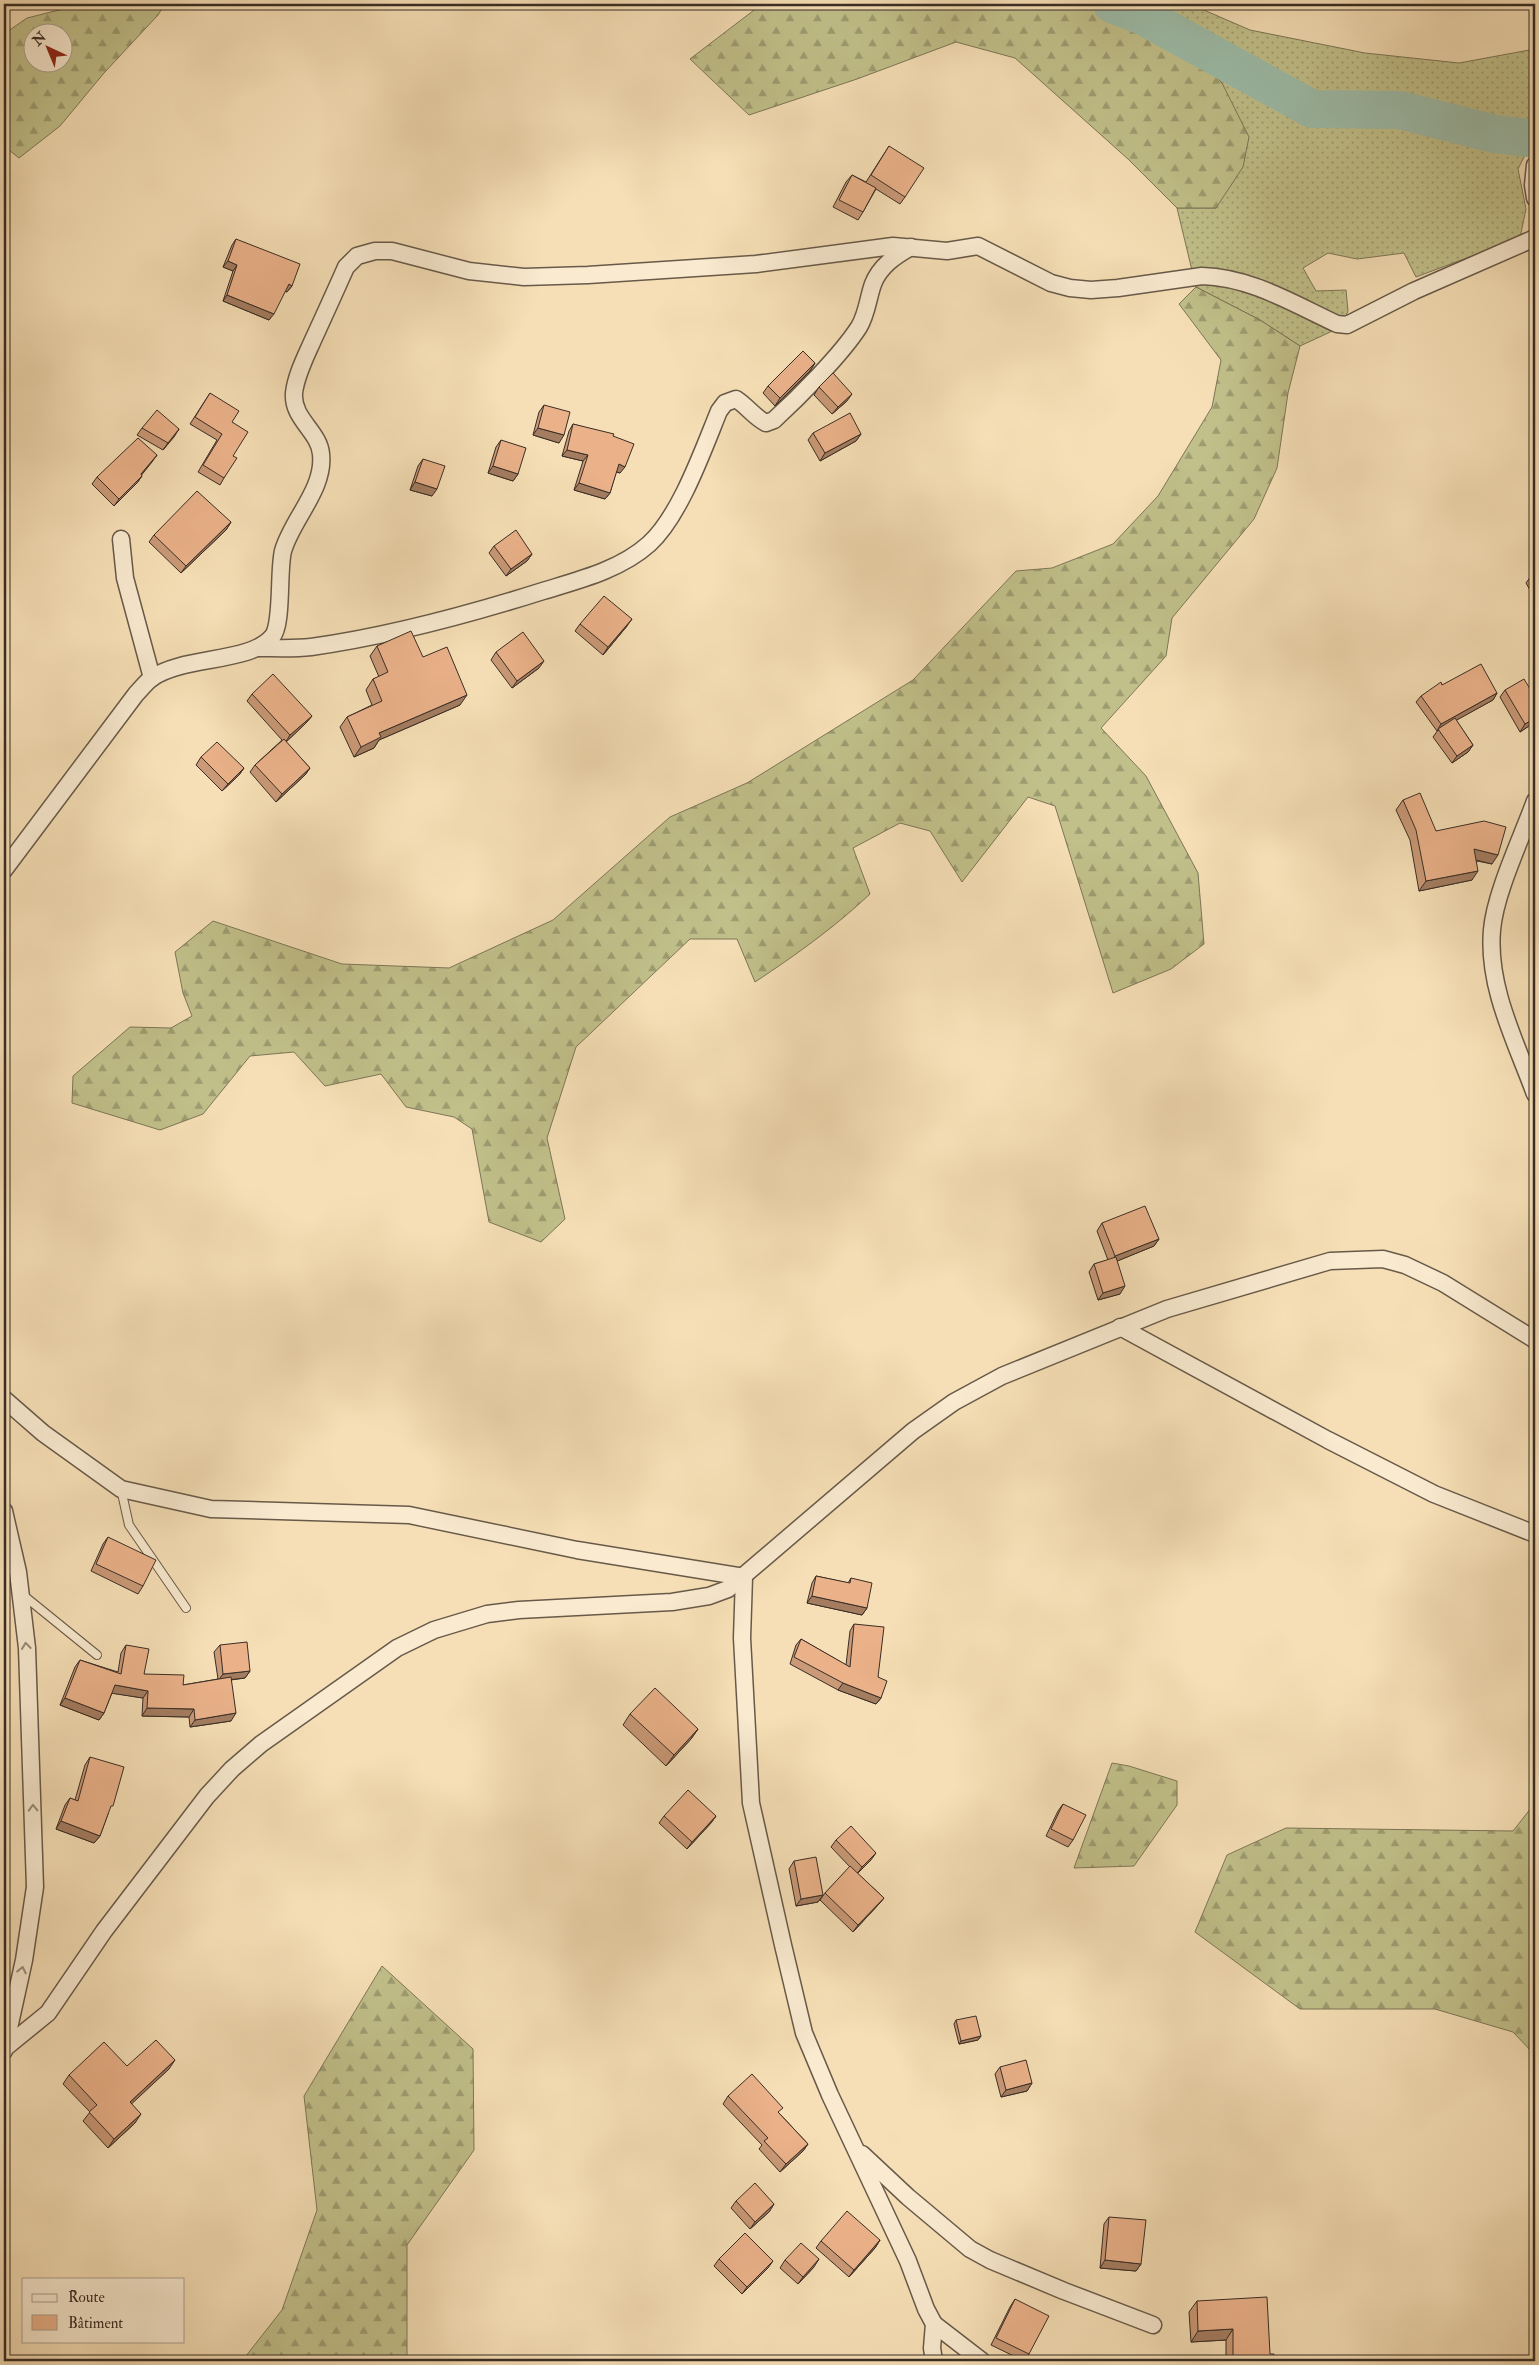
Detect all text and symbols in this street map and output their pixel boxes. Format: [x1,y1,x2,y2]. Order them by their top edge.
north arrow [22,22,72,72]
text: N [28,28,50,50]
one-way arrow [21,1642,32,1650]
one-way arrow [28,1804,38,1812]
one-way arrow [16,1965,27,1974]
legend [22,2278,185,2342]
text: Route [68,2288,105,2307]
text: Bâtiment [68,2314,123,2333]

